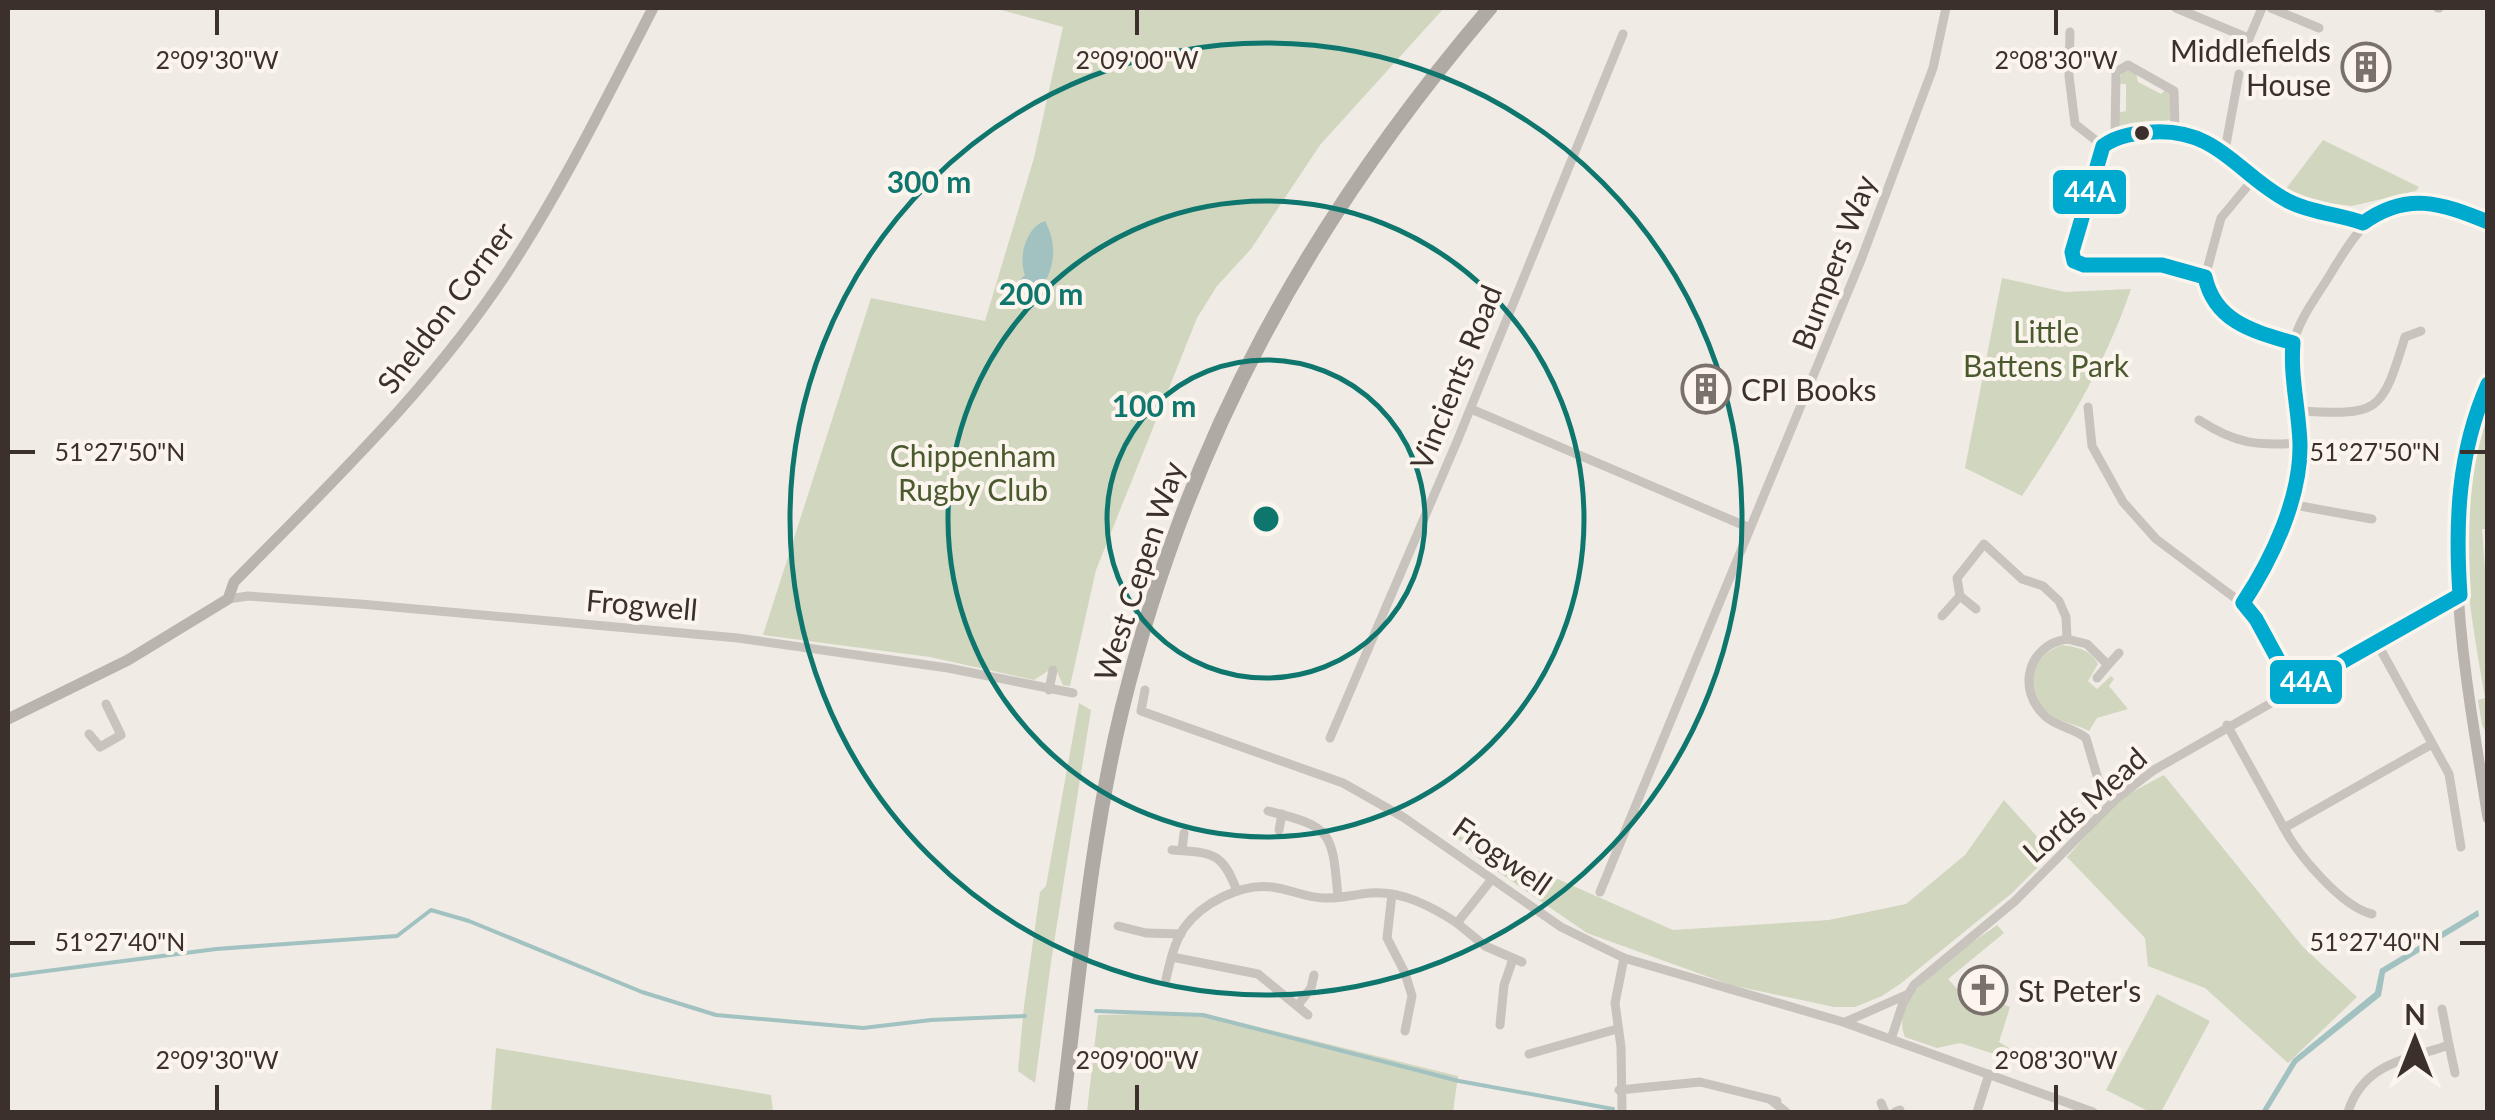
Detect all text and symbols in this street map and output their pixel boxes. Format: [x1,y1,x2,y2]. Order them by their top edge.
place label: Middlefields House [2170,32,2331,102]
building icon: Middlefields House [2340,41,2392,93]
text: 2°09'30"W [155,44,279,74]
text: 2°09'00"W [1075,44,1199,74]
text: 2°08'30"W [1994,44,2118,74]
unlabelled marker [2132,123,2152,143]
text: 300 m [887,163,971,199]
line badge: 44A [2051,168,2128,216]
street label: Bumpers Way [1783,169,1883,354]
text: 44A [2064,174,2117,208]
street label: Sheldon Corner [369,214,521,400]
text: 200 m [999,275,1083,311]
street label: Vincients Road [1402,279,1508,475]
park label: Little Battens Park [1963,313,2130,383]
building icon: CPI Books [1680,363,1732,415]
place label: CPI Books [1741,371,1877,407]
text: 100 m [1112,387,1196,423]
text: 51°27'50"N [55,436,185,466]
text: 51°27'50"N [2310,436,2440,466]
park label: Chippenham Rugby Club [890,437,1056,507]
street label: West Cepen Way [1086,456,1191,685]
centre of rings [1248,501,1284,537]
street label: Frogwell [585,581,699,627]
line badge: 44A [2268,658,2344,706]
text: 44A [2280,664,2333,698]
street label: Lords Mead [2015,739,2153,869]
street label: Frogwell [1447,808,1559,902]
text: 51°27'40"N [55,926,185,956]
text: 51°27'40"N [2310,926,2440,956]
church icon: St Peter's [1957,964,2009,1016]
place label: St Peter's [2018,972,2141,1008]
north arrow [2365,990,2465,1090]
text: N [2404,997,2426,1031]
text: 2°09'30"W [155,1044,279,1074]
text: 2°09'00"W [1075,1044,1199,1074]
text: 2°08'30"W [1994,1044,2118,1074]

